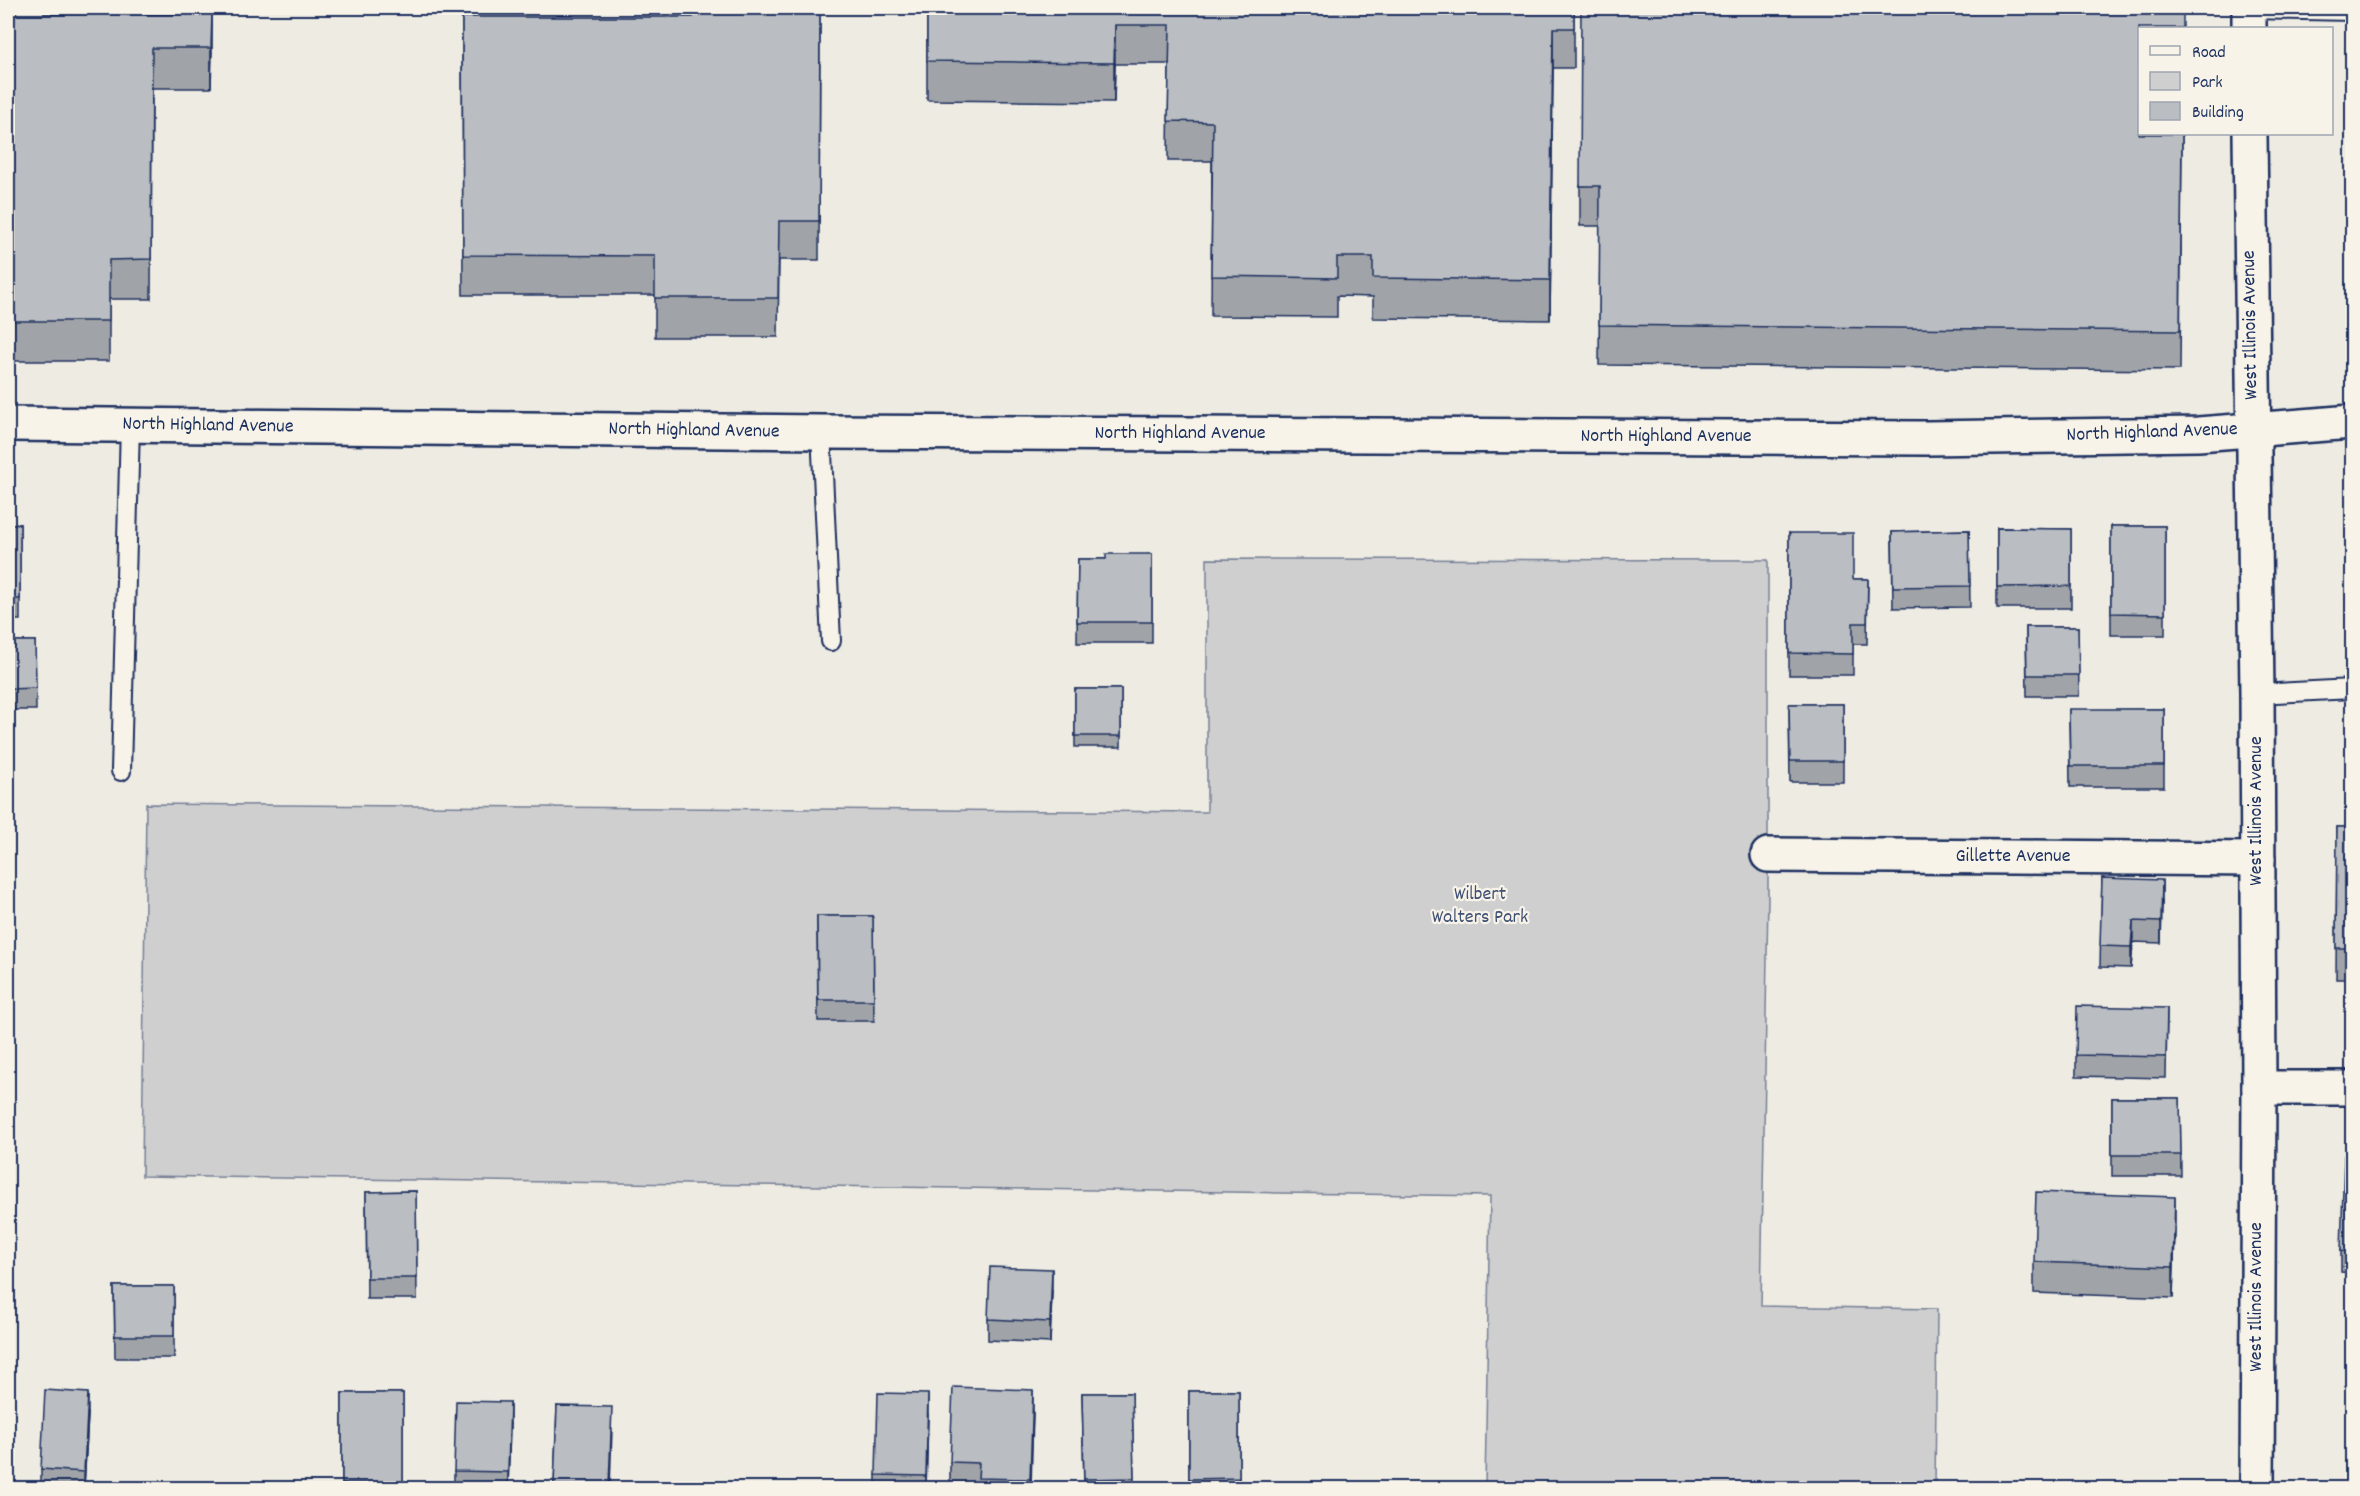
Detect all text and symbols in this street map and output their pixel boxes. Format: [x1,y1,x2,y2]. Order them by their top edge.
legend [2138,27,2333,135]
text: Road [2192,41,2226,66]
text: Park [2192,71,2223,96]
text: Building [2192,101,2244,126]
street label: West Illinois Avenue [2236,250,2266,400]
street label: North Highland Avenue [122,411,294,441]
street label: North Highland Avenue [608,416,780,446]
street label: North Highland Avenue [2066,416,2238,450]
street label: North Highland Avenue [1094,420,1266,448]
street label: North Highland Avenue [1580,423,1752,451]
street label: West Illinois Avenue [2243,736,2271,886]
street label: Gillette Avenue [1956,843,2071,871]
park label: Wilbert Walters Park [1432,881,1528,932]
street label: West Illinois Avenue [2243,1222,2271,1372]

